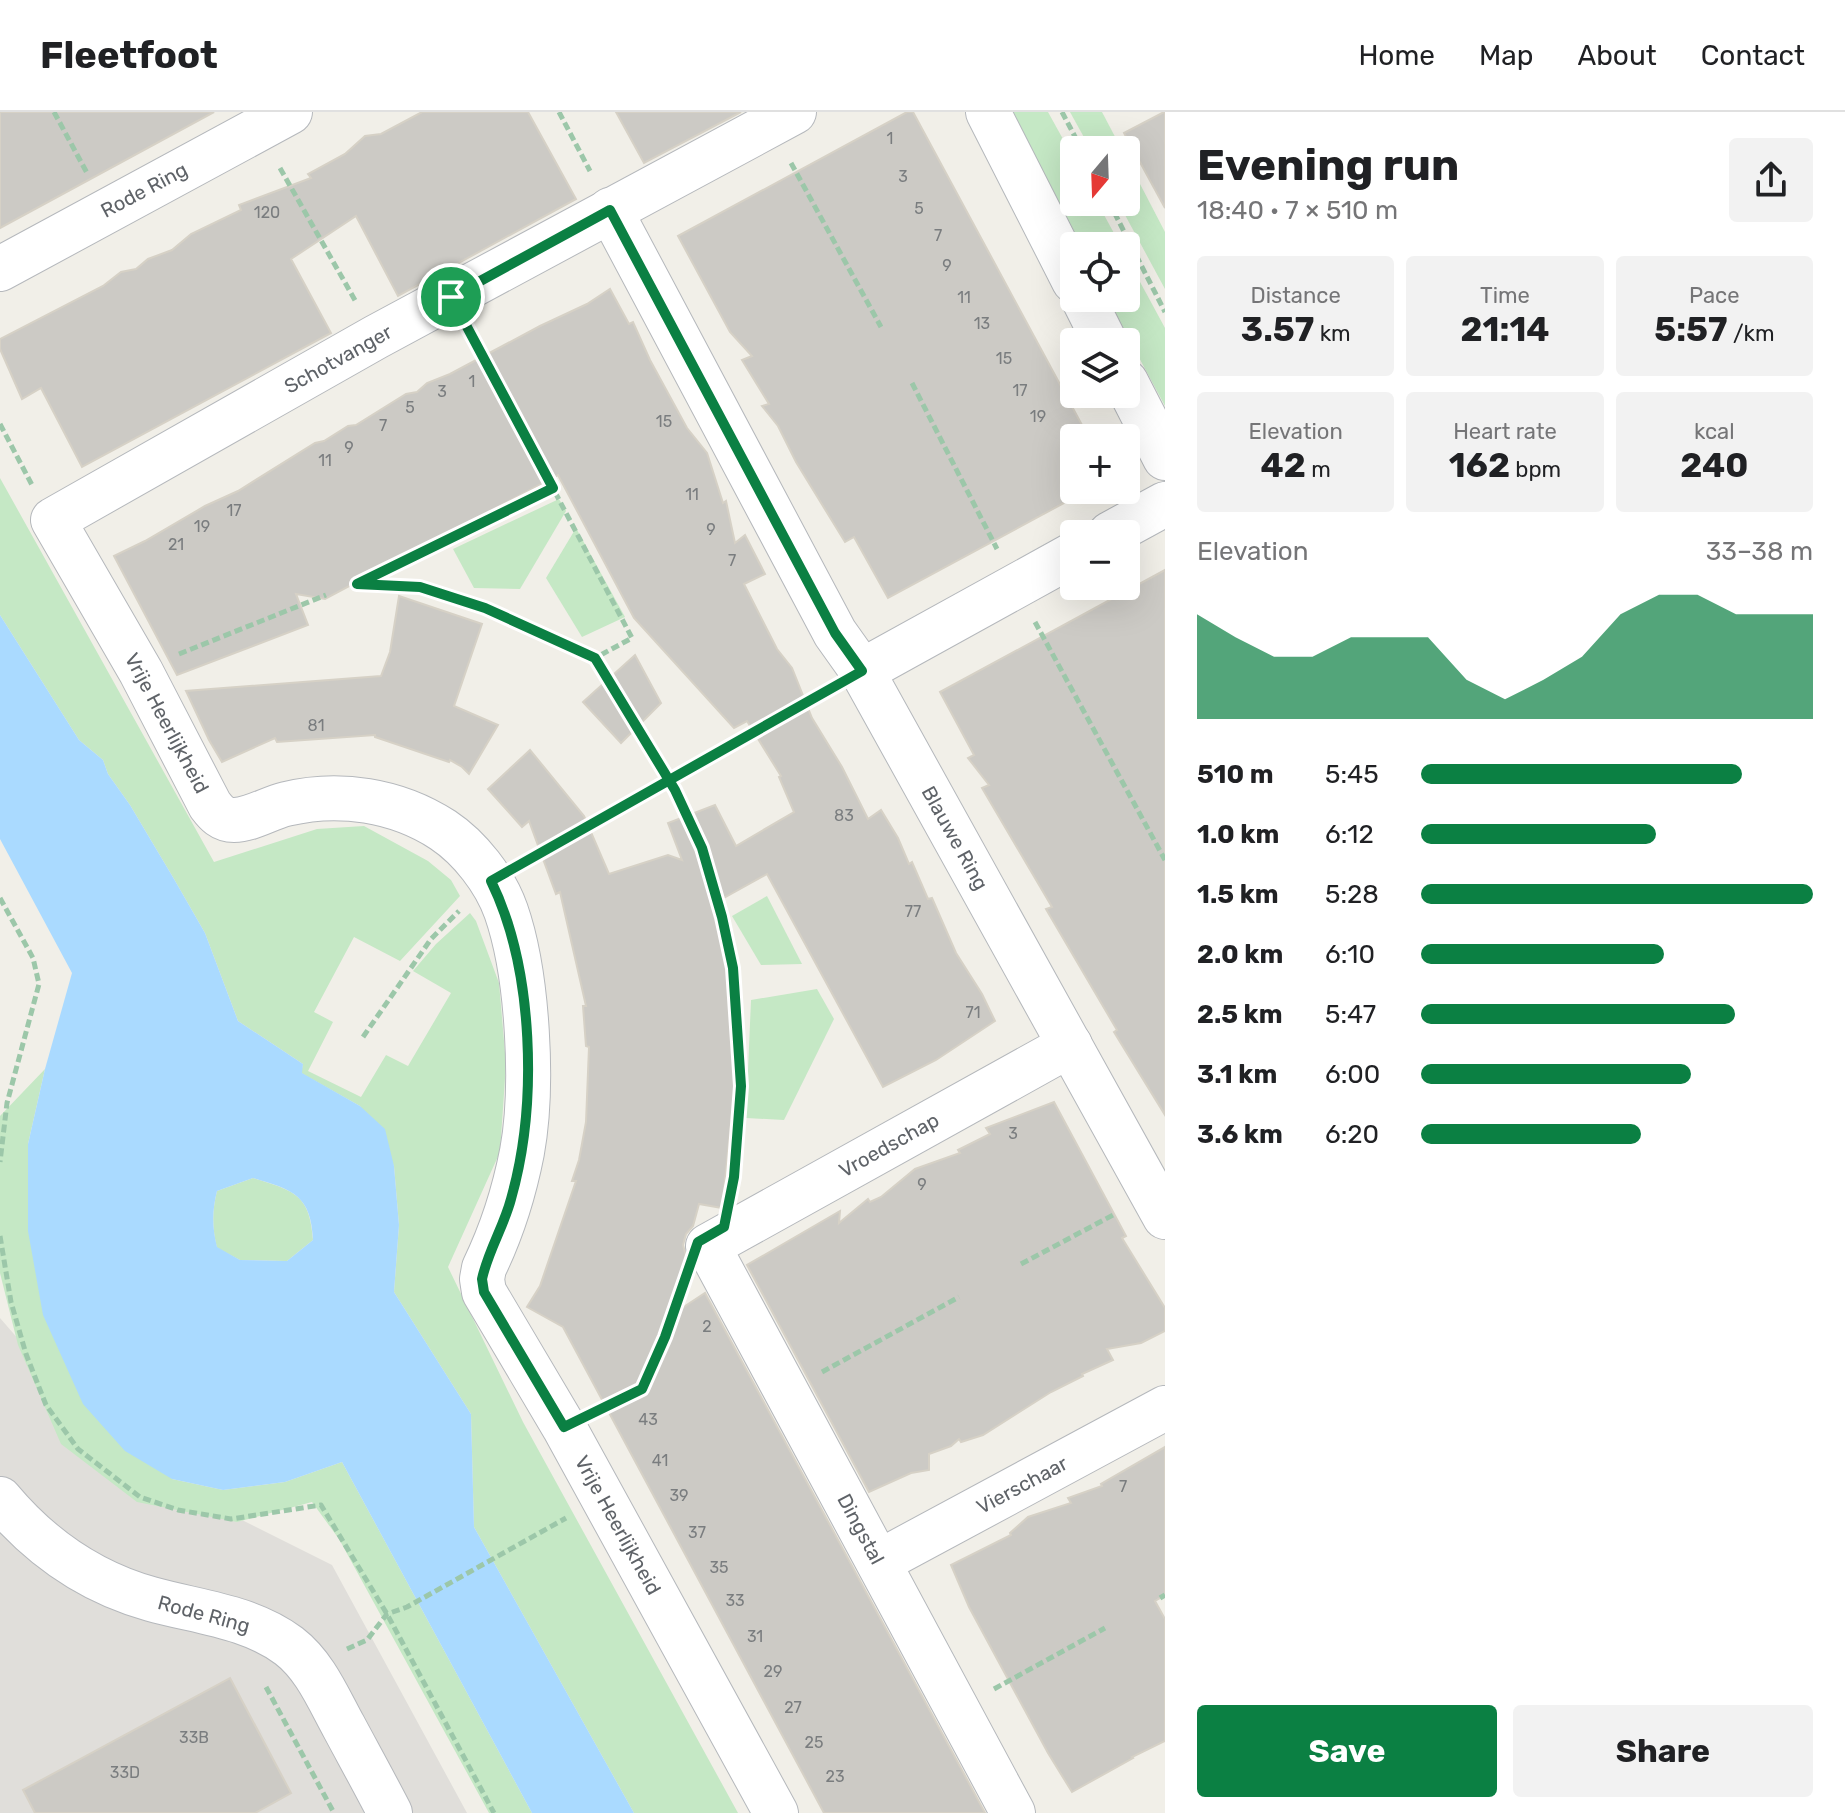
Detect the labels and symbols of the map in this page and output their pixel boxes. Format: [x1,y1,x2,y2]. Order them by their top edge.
house number: 1 [887,129,893,148]
north arrow [1060,136,1140,216]
street label: Rode Ring [97,157,191,223]
house number: 3 [898,167,908,186]
house number: 5 [914,199,924,218]
house number: 120 [254,203,280,222]
house number: 7 [934,226,942,245]
house number: 9 [942,256,952,275]
pin [417,263,485,331]
house number: 11 [957,288,971,307]
house number: 13 [974,314,990,333]
street label: Schotvanger [280,319,396,398]
house number: 15 [996,349,1012,368]
house number: 1 [469,372,475,391]
house number: 17 [1012,381,1028,400]
house number: 3 [437,382,447,401]
house number: 5 [405,398,415,417]
house number: 19 [1030,407,1046,426]
house number: 15 [656,412,672,431]
house number: 7 [379,416,387,435]
house number: 9 [344,438,354,457]
house number: 11 [318,451,332,470]
house number: 11 [685,485,699,504]
house number: 17 [226,501,242,520]
house number: 19 [194,517,210,536]
house number: 9 [706,520,716,539]
house number: 21 [168,535,184,554]
house number: 7 [728,551,736,570]
street label: Vrije Heerlijkheid [120,649,214,797]
house number: 81 [307,716,325,735]
street label: Blauwe Ring [917,782,993,894]
house number: 83 [834,806,854,825]
house number: 77 [905,902,921,921]
house number: 71 [965,1003,981,1022]
street label: Vroedschap [835,1108,943,1182]
house number: 3 [1008,1124,1018,1143]
house number: 9 [917,1175,927,1194]
house number: 2 [702,1317,712,1336]
house number: 43 [638,1410,658,1429]
street label: Vrije Heerlijkheid [570,1451,666,1599]
house number: 41 [652,1451,668,1470]
street label: Vierschaar [972,1451,1072,1519]
house number: 7 [1119,1477,1127,1496]
house number: 39 [669,1486,689,1505]
street label: Dingstal [832,1490,890,1568]
house number: 37 [688,1523,706,1542]
house number: 35 [709,1558,729,1577]
street label: Rode Ring [155,1590,253,1638]
house number: 33 [725,1591,745,1610]
house number: 31 [747,1627,763,1646]
house number: 29 [764,1662,782,1681]
house number: 27 [784,1698,802,1717]
house number: 33B [179,1728,209,1747]
house number: 25 [805,1733,823,1752]
house number: 33D [110,1763,140,1782]
house number: 23 [825,1767,845,1786]

